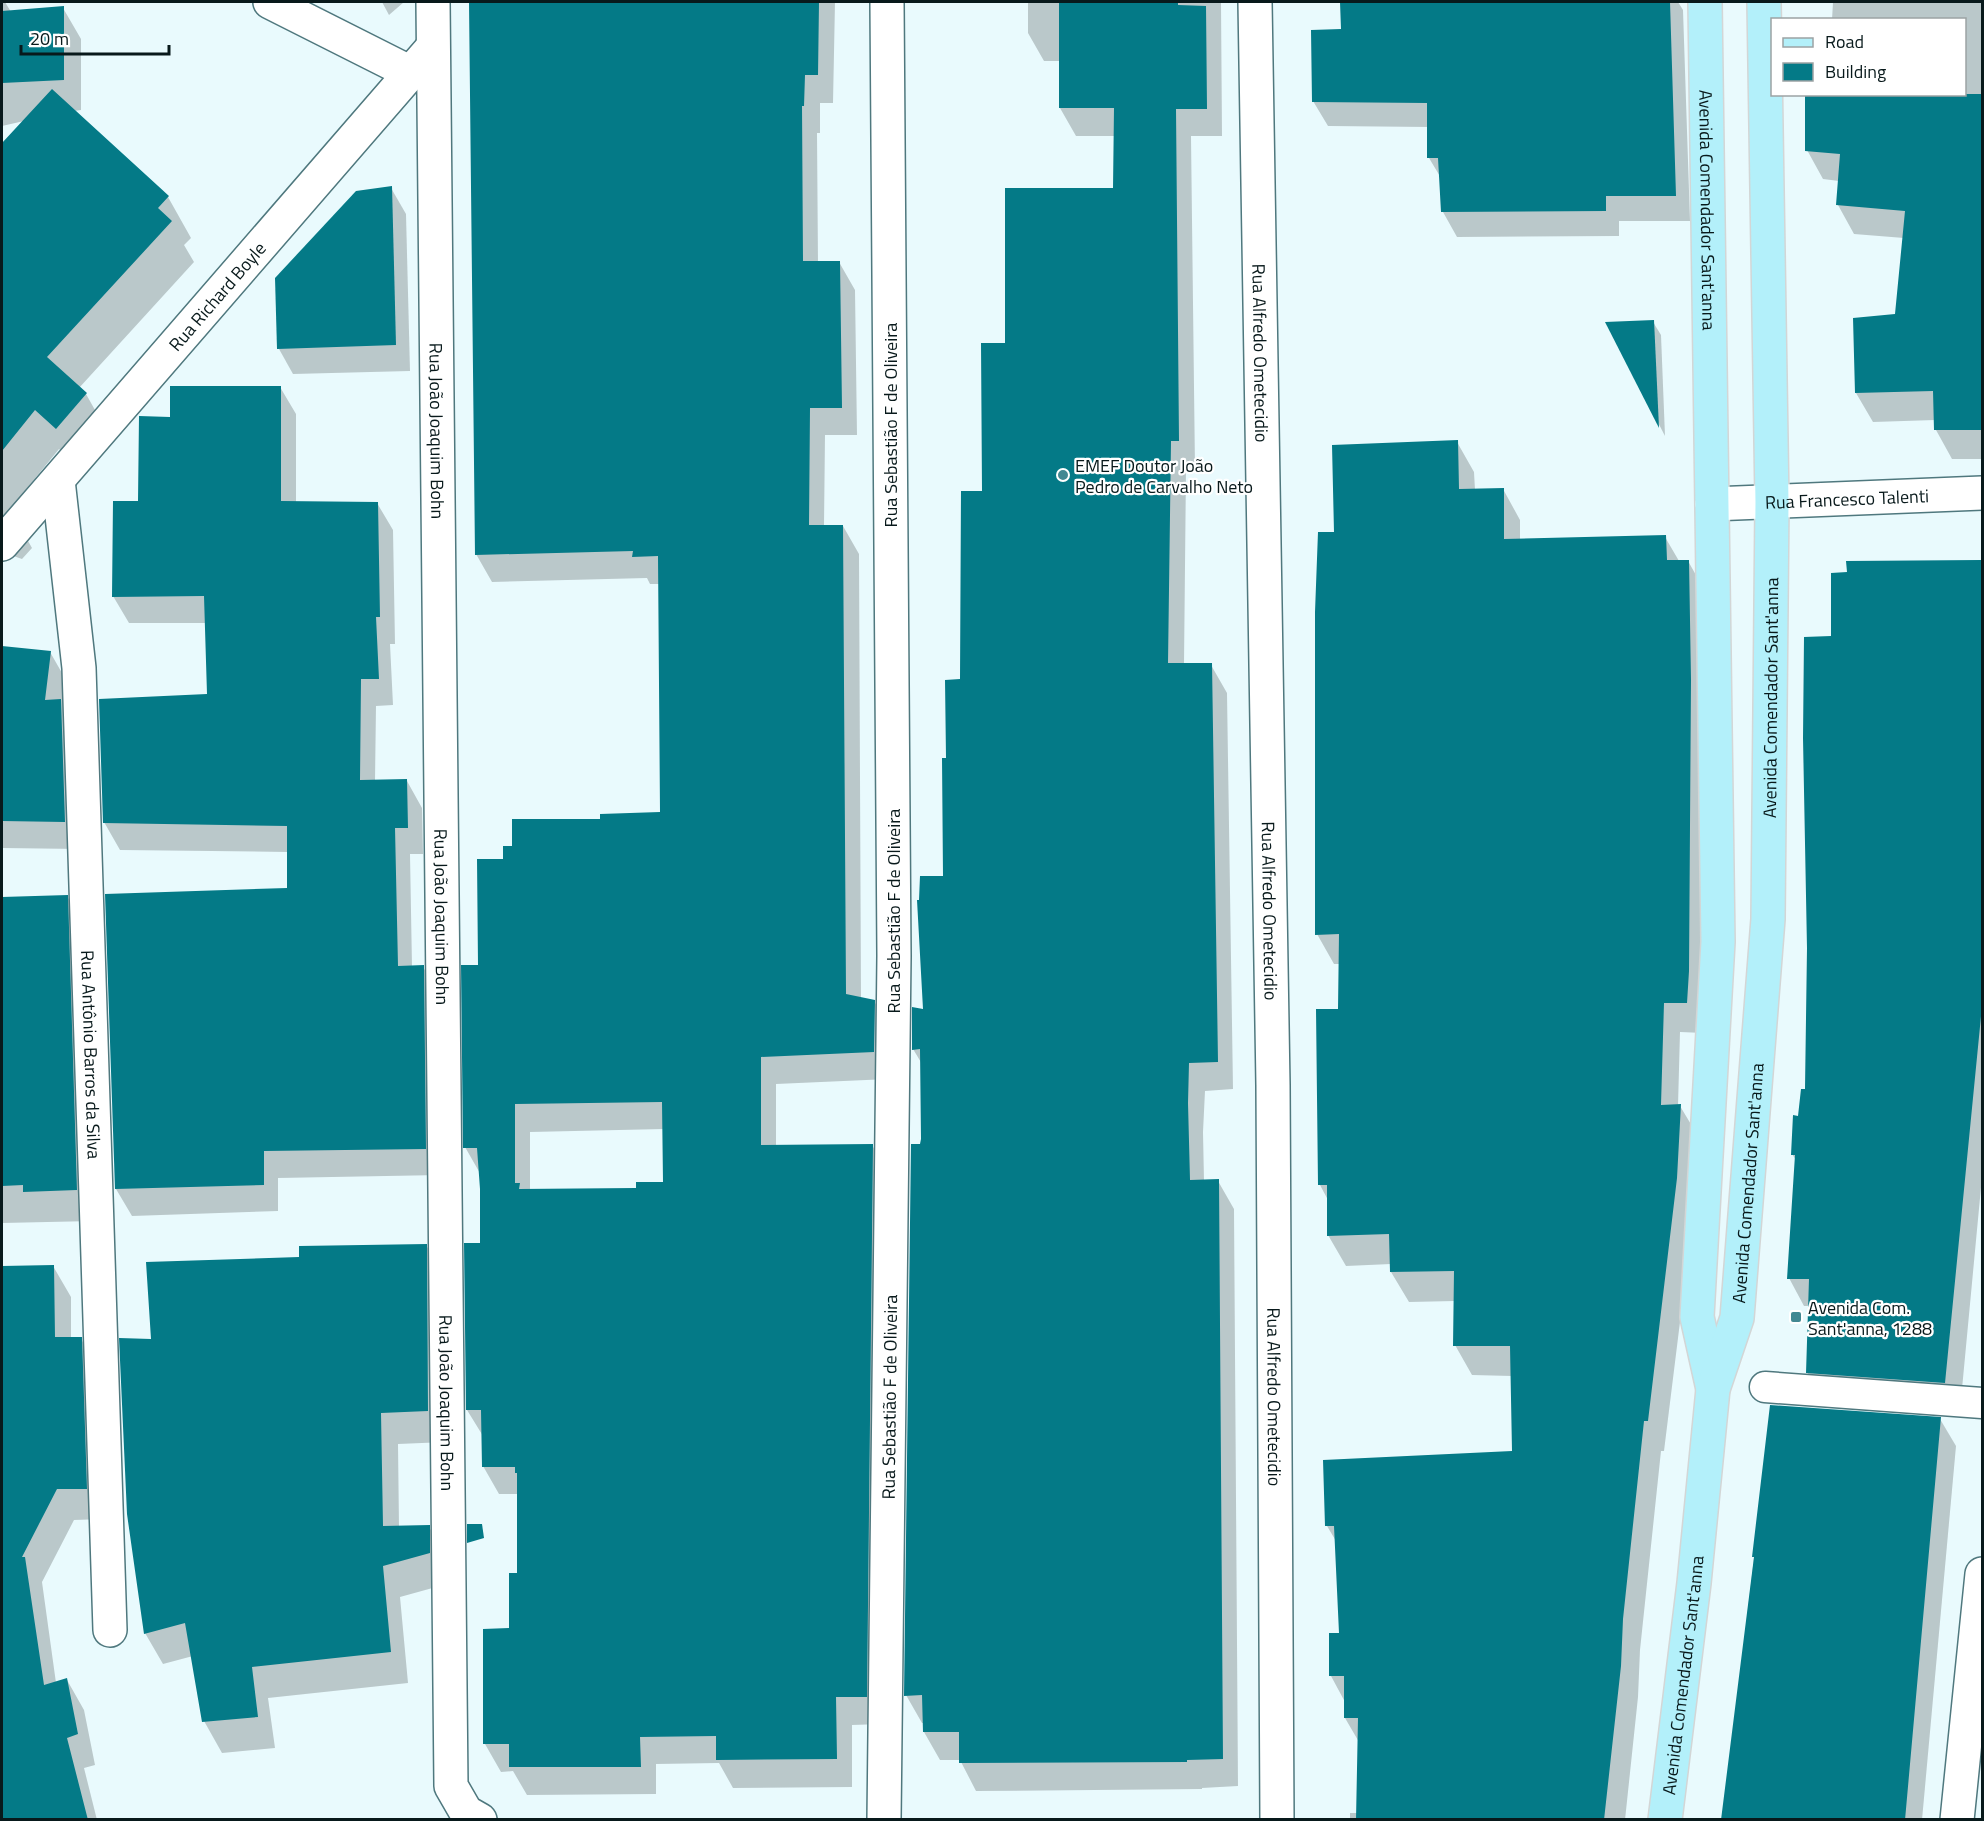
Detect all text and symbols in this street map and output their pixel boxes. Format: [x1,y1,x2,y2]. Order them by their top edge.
scale bar [21,18,170,56]
legend [1771,18,1966,96]
text: 20 m [30,25,69,52]
text: Road [1825,28,1864,55]
text: Building [1825,58,1886,85]
street label: Avenida Comendador Sant'anna [1693,89,1723,331]
street label: Rua Richard Boyle [162,236,272,357]
street label: Rua Alfredo Ometecidio [1246,263,1276,443]
street label: Rua Sebastião F de Oliveira [877,323,904,527]
street label: Rua João Joaquim Bohn [423,343,452,519]
place label: EMEF Doutor João Pedro de Carvalho Neto [1075,452,1253,500]
marker: EMEF Doutor João Pedro de Carvalho Neto [1056,468,1070,482]
street label: Rua Francesco Talenti [1764,482,1929,515]
street label: Avenida Comendador Sant'anna [1755,577,1785,818]
street label: Rua Sebastião F de Oliveira [880,809,907,1013]
street label: Rua Alfredo Ometecidio [1255,821,1285,1001]
street label: Rua João Joaquim Bohn [428,829,457,1005]
street label: Rua Antônio Barros da Silva [75,950,108,1160]
street label: Avenida Comendador Sant'anna [1725,1062,1770,1304]
street label: Rua Sebastião F de Oliveira [874,1294,904,1500]
place label: Avenida Com. Sant'anna, 1288 [1808,1294,1932,1342]
street label: Rua Alfredo Ometecidio [1261,1307,1289,1486]
marker: Avenida Com. Sant'anna, 1288 [1789,1310,1803,1324]
street label: Rua João Joaquim Bohn [433,1315,462,1491]
street label: Avenida Comendador Sant'anna [1655,1554,1710,1796]

